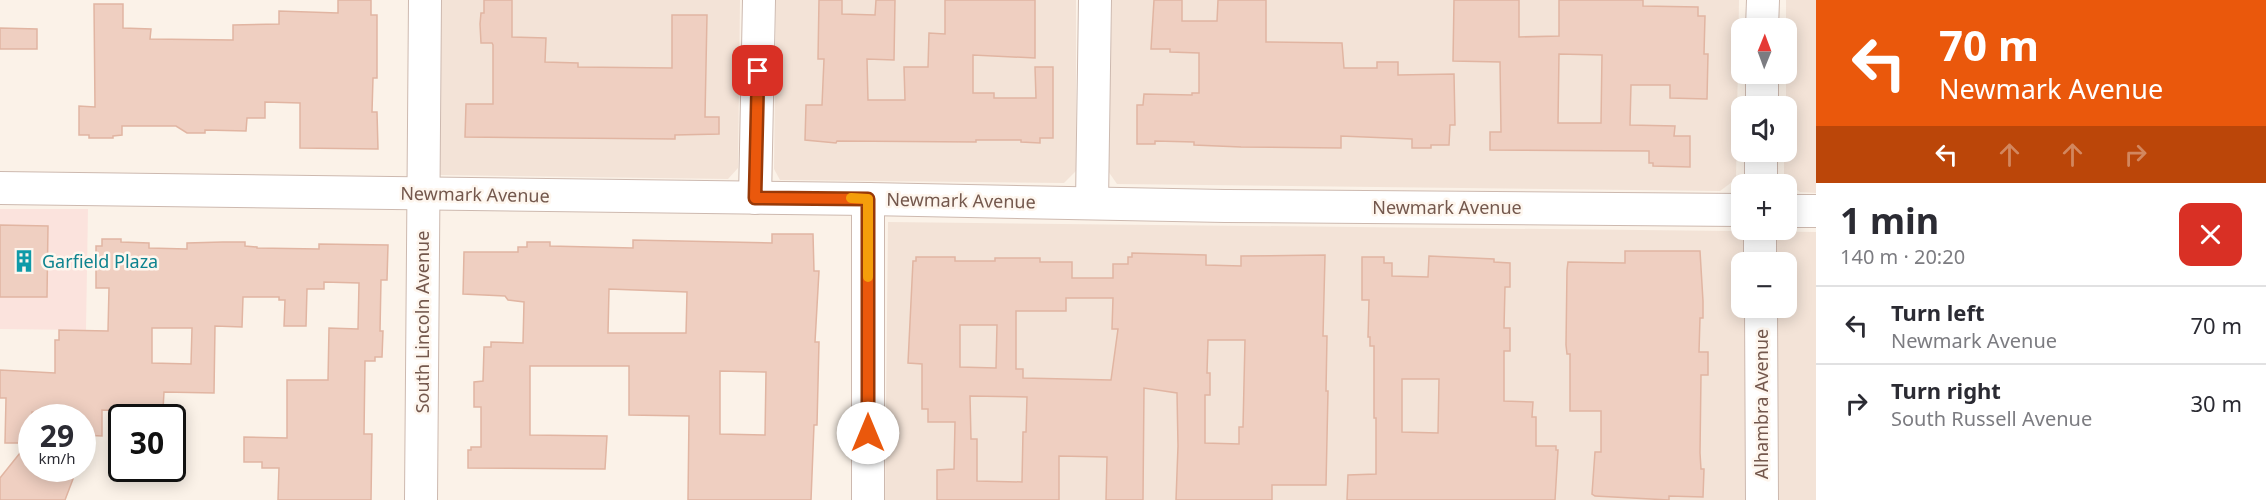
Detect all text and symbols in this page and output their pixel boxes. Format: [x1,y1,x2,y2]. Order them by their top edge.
text: 70 m [1939,16,2039,73]
north arrow [1731,18,1797,84]
map controls [1731,18,1797,318]
icon: left [1840,24,1918,102]
pin [732,45,783,96]
icon: arrive [741,54,774,87]
text: Newmark Avenue [1939,70,2163,107]
button: sound [1731,96,1797,162]
icon: left [1930,138,1963,171]
icon: ahead [1993,138,2026,171]
icon: ahead [2056,138,2089,171]
icon: right [2119,138,2152,171]
button: + [1731,174,1797,240]
street label: Newmark Avenue [400,181,550,207]
street label: Newmark Avenue [886,187,1036,213]
street label: Newmark Avenue [1372,195,1522,219]
text: 1 min [1840,196,1939,245]
button: close [2179,203,2242,266]
street label: South Lincoln Avenue [410,231,434,413]
text: 140 m · 20:20 [1840,243,1965,270]
building icon: Garfield Plaza [11,248,37,274]
place label: Garfield Plaza [42,249,158,273]
button: − [1731,252,1797,318]
text: Turn left [1891,297,1985,327]
icon: left [1840,309,1873,342]
text: 70 m [2191,310,2242,340]
text: Newmark Avenue [1891,327,2057,354]
street label: Alhambra Avenue [1749,329,1773,479]
text: Turn right [1891,375,2001,405]
icon: right [1840,387,1873,420]
text: 30 m [2191,388,2242,418]
position arrow [836,401,900,465]
speed limit sign: 30 [108,404,186,482]
text: South Russell Avenue [1891,405,2092,432]
text: 29 [40,415,74,456]
text: km/h [39,448,75,468]

